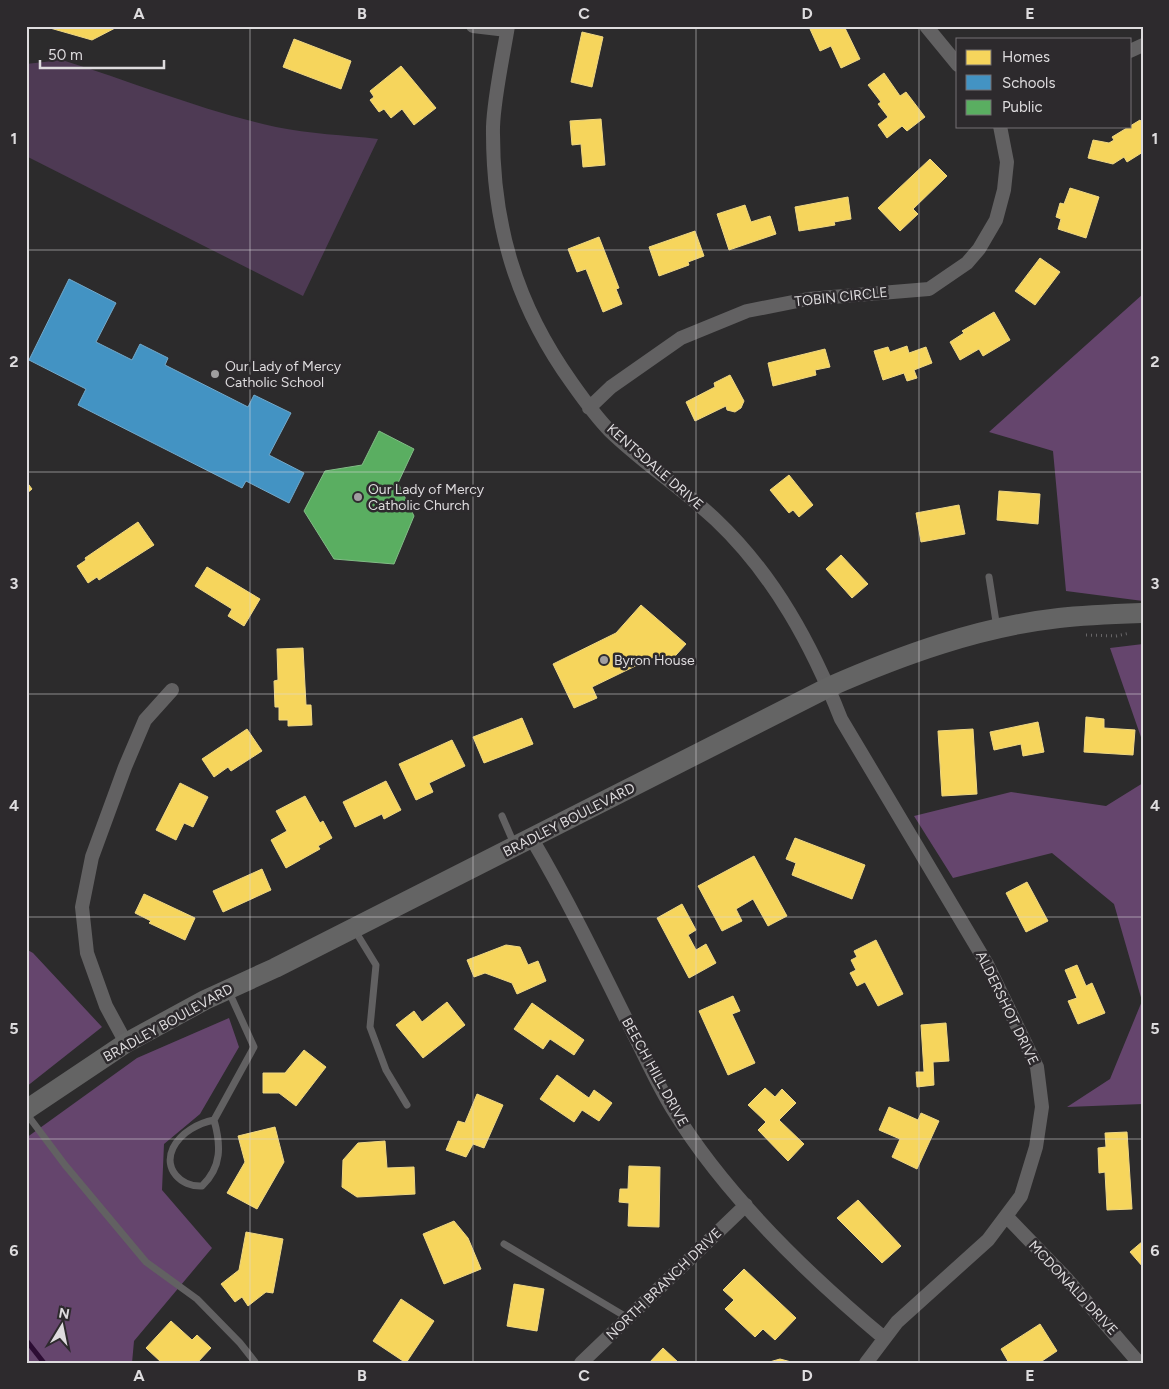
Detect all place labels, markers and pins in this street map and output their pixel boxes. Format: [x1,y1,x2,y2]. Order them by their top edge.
place label: Our Lady of Mercy Catholic School [225,358,342,391]
marker: Our Lady of Mercy Catholic School [209,368,221,380]
place label: Our Lady of Mercy Catholic Church [368,481,485,514]
marker: Our Lady of Mercy Catholic Church [352,491,364,503]
place label: Byron House [614,652,695,669]
marker: Byron House [598,654,610,666]

